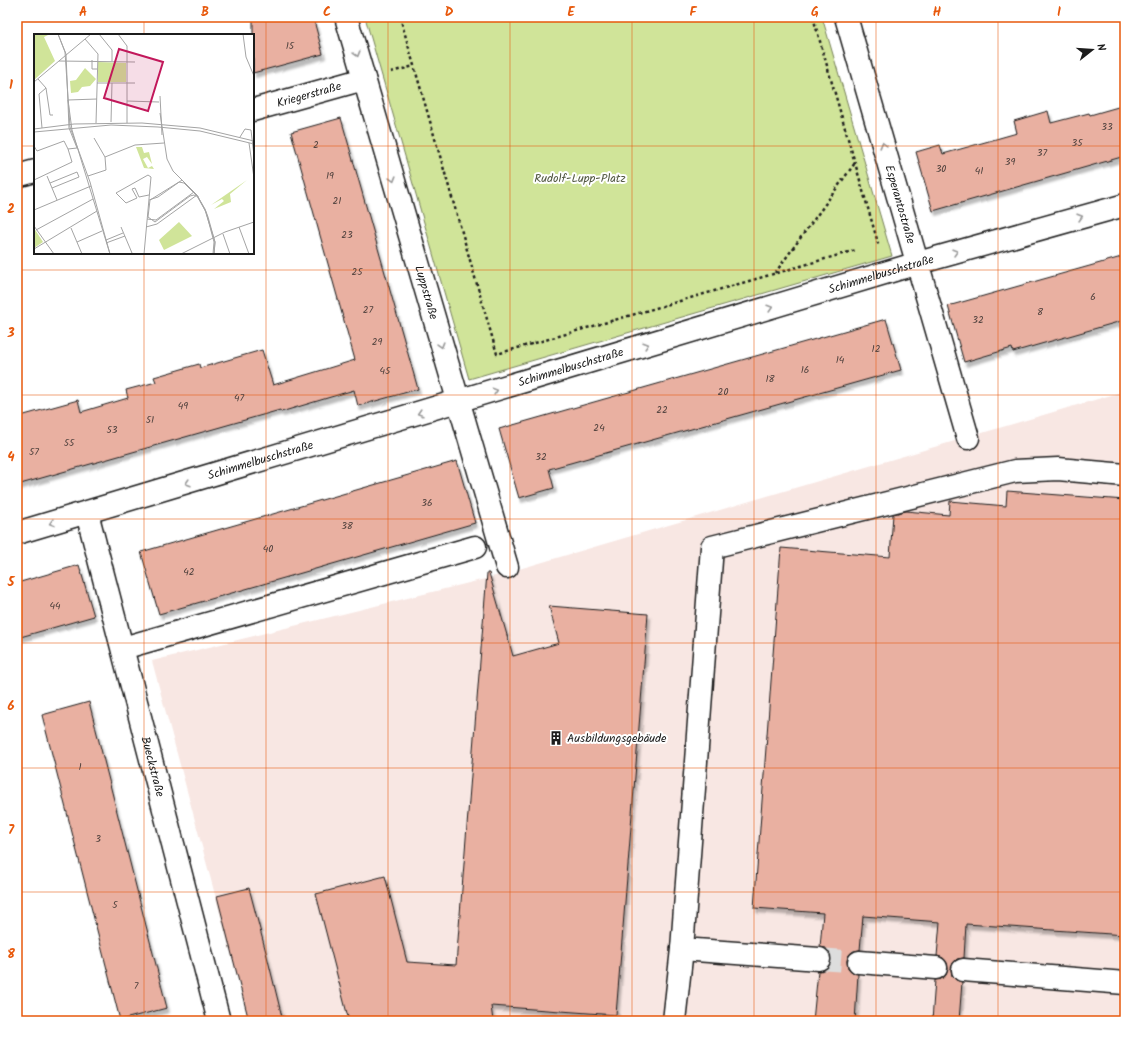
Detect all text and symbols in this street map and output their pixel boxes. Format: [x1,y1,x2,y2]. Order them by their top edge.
text: A [79,2,87,23]
text: B [201,2,209,23]
text: C [323,2,331,23]
text: D [445,2,454,23]
text: E [567,2,575,23]
text: F [689,2,697,23]
text: G [811,2,819,23]
text: H [933,2,942,23]
text: I [1057,2,1061,23]
north arrow [1072,30,1112,70]
inset map [34,34,254,254]
house number: 15 [286,38,295,54]
text: N [1091,41,1110,53]
one-way arrow [352,51,361,58]
text: 1 [9,75,13,96]
street label: Kriegerstraße [274,76,344,112]
house number: 33 [1101,119,1113,135]
house number: 35 [1071,135,1083,151]
house number: 2 [313,137,319,153]
one-way arrow [880,142,888,148]
house number: 37 [1037,145,1048,161]
house number: 39 [1005,154,1015,170]
house number: 30 [936,161,946,177]
street label: Esperantostraße [880,163,921,247]
house number: 41 [975,163,983,179]
house number: 19 [326,168,334,184]
park label: Rudolf-Lupp-Platz [534,169,626,188]
one-way arrow [388,176,397,183]
house number: 21 [333,193,341,209]
text: 2 [7,199,15,220]
one-way arrow [1077,213,1084,222]
house number: 23 [341,227,353,243]
street label: Schimmelbuschstraße [826,249,937,299]
one-way arrow [952,249,958,257]
street label: Luppstraße [410,263,444,322]
house number: 25 [351,264,363,280]
house number: 6 [1090,289,1096,305]
house number: 27 [363,302,374,318]
one-way arrow [767,304,774,313]
house number: 8 [1037,304,1044,320]
house number: 32 [972,312,984,328]
text: 3 [6,323,15,344]
house number: 29 [372,334,382,350]
one-way arrow [436,341,445,348]
one-way arrow [642,341,649,350]
house number: 12 [872,341,881,357]
street label: Schimmelbuschstraße [516,342,626,392]
house number: 14 [836,352,845,368]
house number: 16 [801,362,809,378]
house number: 45 [380,363,391,379]
house number: 18 [765,371,776,387]
house number: 20 [718,384,728,400]
one-way arrow [491,387,498,396]
house number: 47 [234,390,244,406]
house number: 49 [178,398,188,414]
house number: 22 [656,402,668,418]
one-way arrow [417,408,424,417]
house number: 51 [146,412,154,428]
house number: 24 [593,420,605,436]
house number: 53 [106,422,118,438]
house number: 55 [64,435,75,451]
street label: Schimmelbuschstraße [205,435,316,485]
house number: 57 [29,444,39,460]
text: 4 [7,447,15,468]
house number: 32 [535,449,547,465]
one-way arrow [185,478,192,487]
house number: 36 [421,495,433,511]
one-way arrow [49,518,56,527]
house number: 38 [341,518,354,534]
house number: 40 [263,541,273,557]
house number: 42 [183,564,195,580]
text: 5 [7,572,16,593]
house number: 44 [49,598,61,614]
text: 6 [7,696,15,717]
place label: Ausbildungsgebäude [567,729,667,748]
building icon: Ausbildungsgebäude [548,730,564,746]
street label: Bueckstraße [136,734,170,799]
house number: 1 [78,759,82,775]
text: 7 [8,820,15,841]
house number: 3 [95,831,101,847]
house number: 5 [112,897,118,913]
text: 8 [7,944,15,965]
house number: 7 [134,978,139,994]

